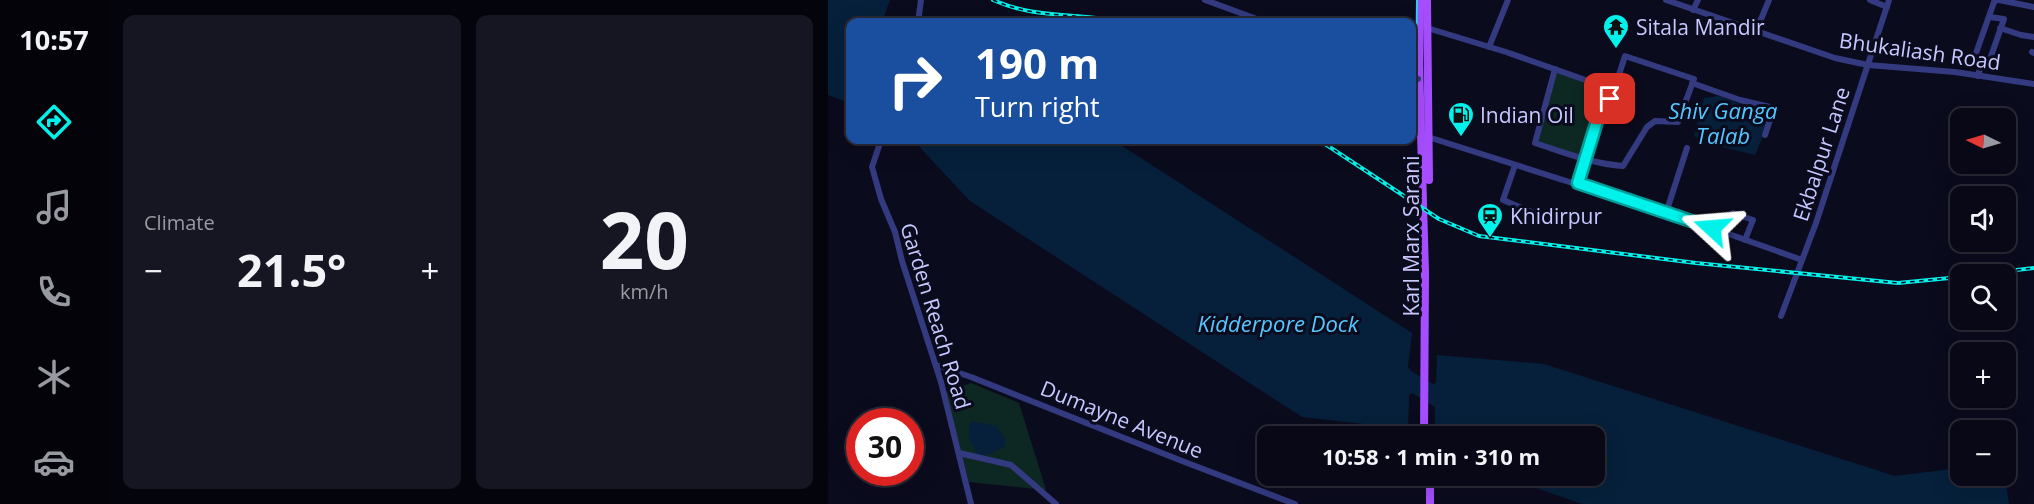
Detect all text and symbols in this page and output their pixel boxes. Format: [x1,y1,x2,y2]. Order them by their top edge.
temple icon: Sitala Mandir [1601,12,1631,50]
place label: Sitala Mandir [1636,13,1765,41]
text: 10:57 [19,21,89,58]
street label: Bhukaliash Road [1837,26,2003,76]
text: 190 m [975,34,1099,91]
icon: right [876,42,954,120]
pin [1584,73,1635,124]
icon: arrive [1593,82,1626,115]
street label: Ekbalpur Lane [1786,83,1856,225]
text: Turn right [975,88,1100,125]
water label: Shiv Ganga Talab [1668,95,1778,150]
fuel station icon: Indian Oil [1446,100,1476,138]
icon: directions [33,101,75,143]
place label: Indian Oil [1480,101,1574,129]
north arrow [1950,108,2016,174]
map controls [1950,108,2016,486]
street label: Karl Marx Sarani [1397,155,1425,317]
icon: music [33,186,75,228]
text: 20 [600,186,689,292]
button: sound [1950,186,2016,252]
position arrow [1680,196,1744,260]
station icon: Khidirpur [1475,201,1505,239]
place label: Khidirpur [1510,202,1602,230]
text: Climate [144,209,215,236]
street label: Garden Reach Road [894,219,978,413]
text: 21.5° [237,239,346,300]
text: − [144,248,163,293]
text: + [421,248,439,293]
button: search [1950,264,2016,330]
icon: phone [33,271,75,313]
text: km/h [620,278,669,305]
water label: Kidderpore Dock [1197,308,1360,338]
button: + [1950,342,2016,408]
icon: climate [33,356,75,398]
street label: Dumayne Avenue [1037,374,1207,464]
speed limit sign: 30 [846,408,924,486]
button: − [1950,420,2016,486]
icon: car [33,441,75,483]
text: 10:58 · 1 min · 310 m [1322,441,1540,471]

